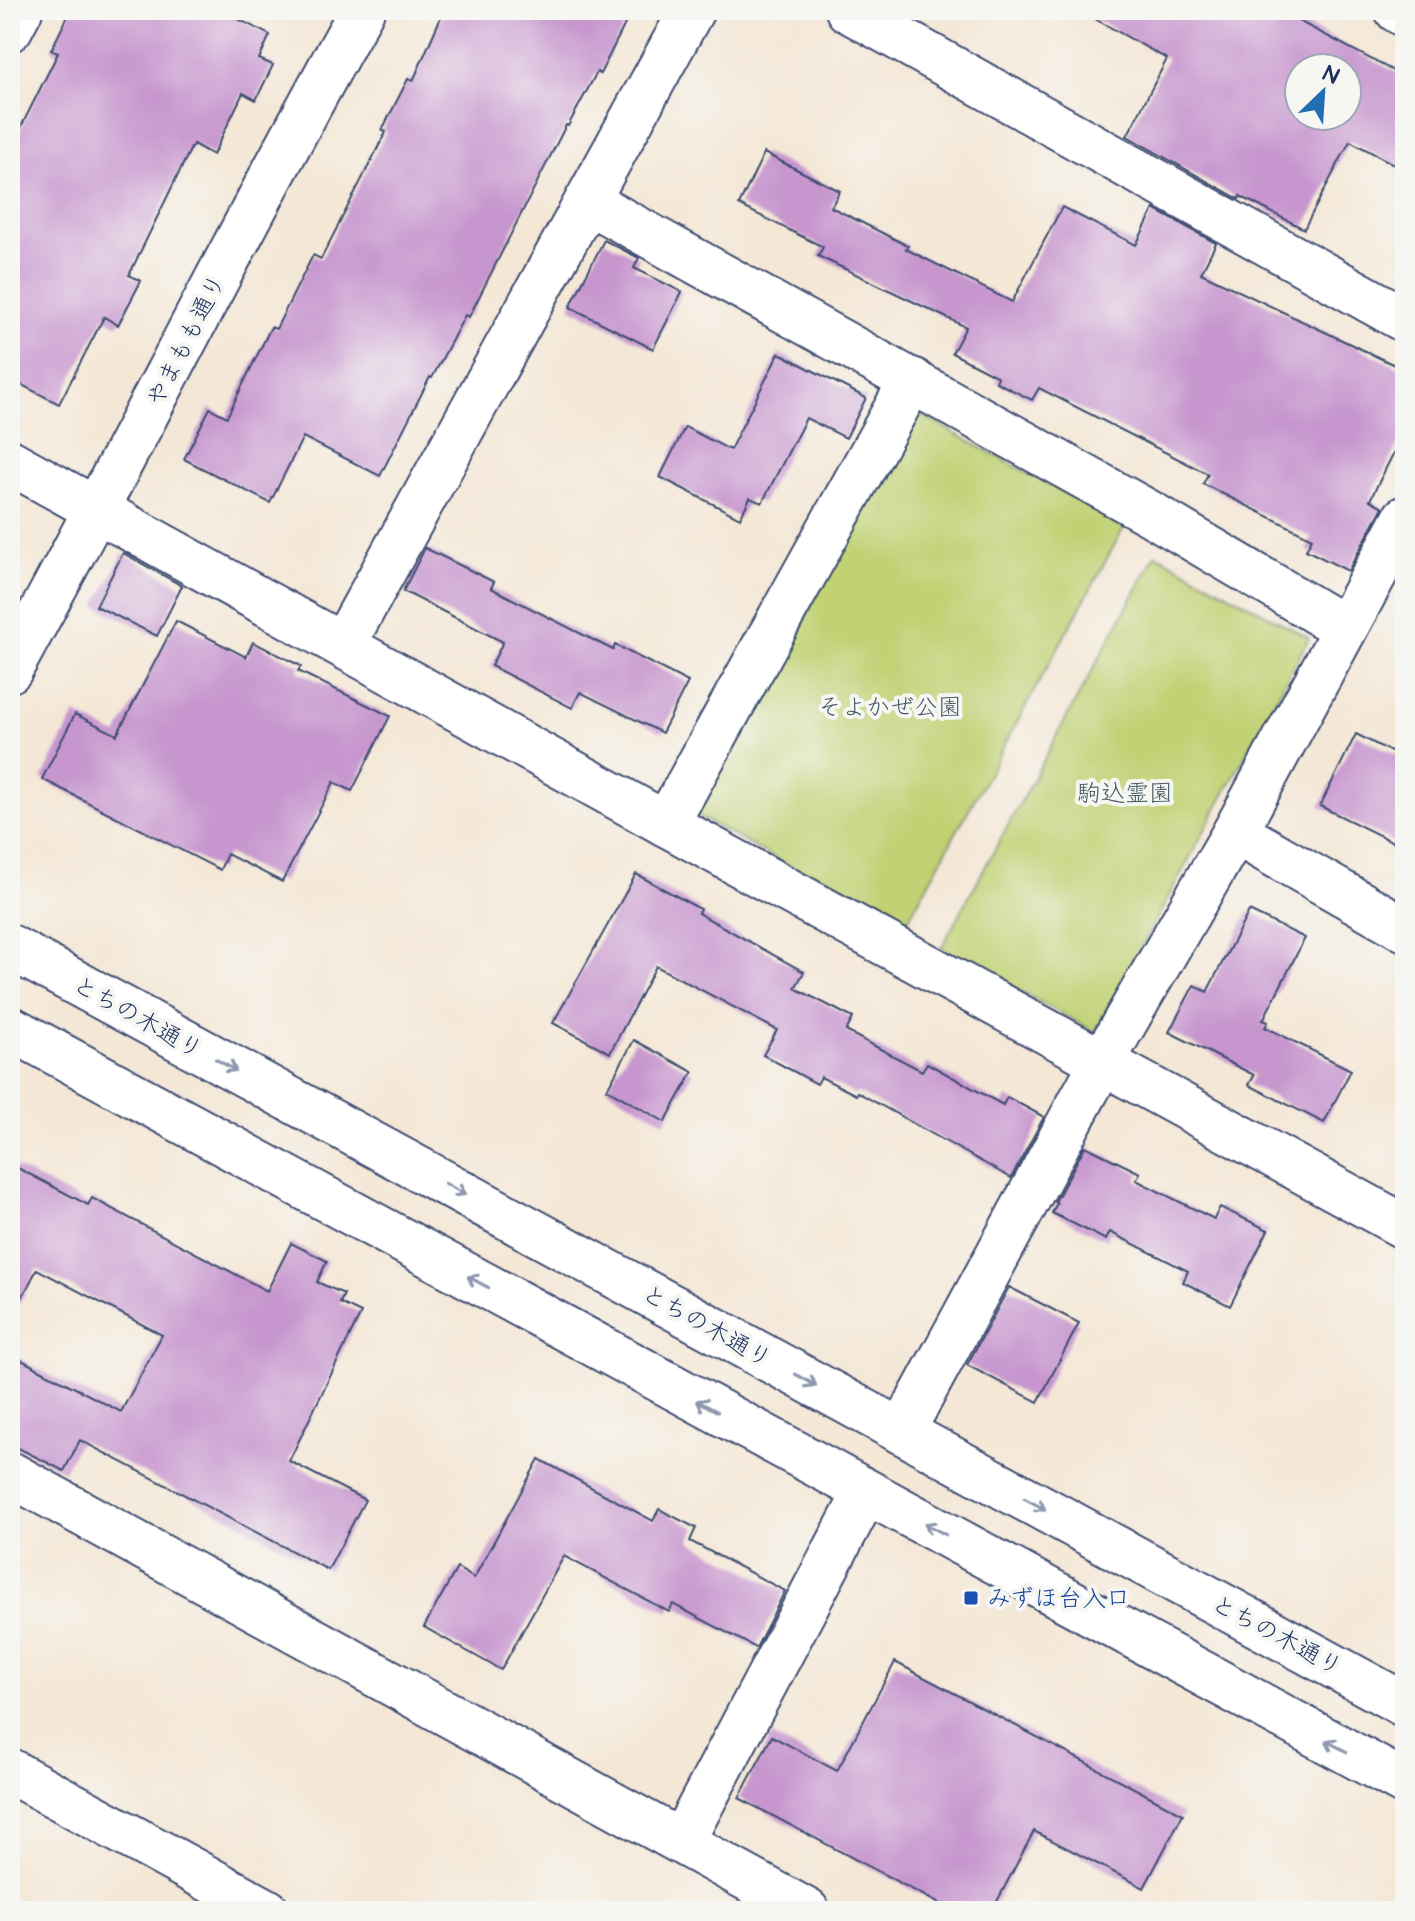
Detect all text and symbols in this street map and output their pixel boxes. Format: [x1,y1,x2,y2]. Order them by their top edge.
north arrow [1283,52,1363,132]
text: N [1318,58,1344,92]
street label: やまもも通り [139,269,235,412]
park label: そよかぜ公園 [818,691,962,725]
park label: 駒込霊園 [1077,777,1173,811]
street label: とちの木通り [66,968,209,1068]
one-way arrow [214,1057,237,1073]
one-way arrow [442,1182,466,1197]
one-way arrow [467,1273,490,1289]
street label: とちの木通り [635,1277,778,1377]
one-way arrow [794,1372,817,1388]
one-way arrow [695,1397,719,1413]
one-way arrow [1022,1497,1046,1512]
one-way arrow [924,1521,948,1537]
place label: みずほ台入口 [987,1582,1130,1616]
street label: とちの木通り [1205,1587,1348,1685]
marker: みずほ台入口 [962,1589,980,1607]
one-way arrow [1325,1738,1349,1754]

